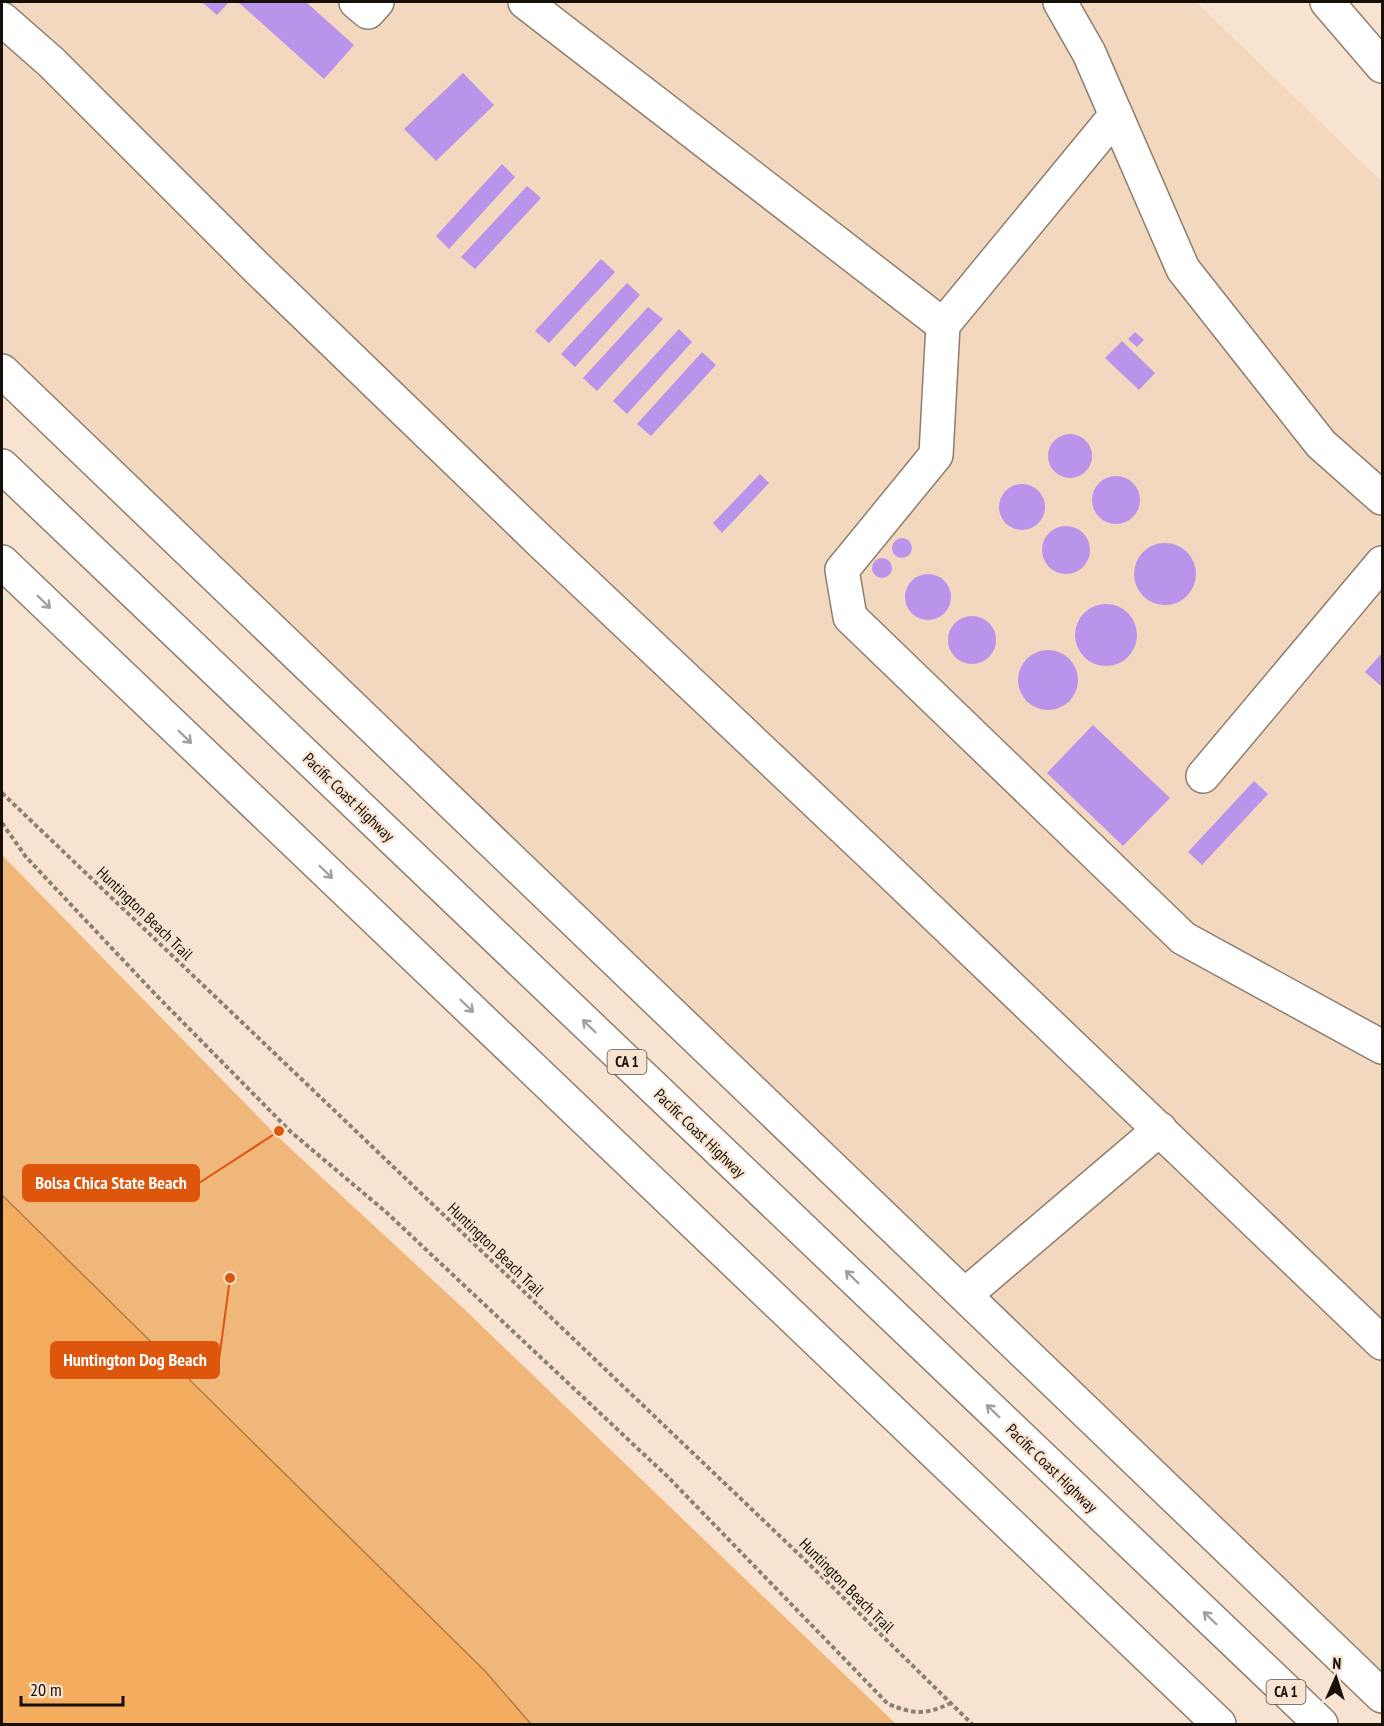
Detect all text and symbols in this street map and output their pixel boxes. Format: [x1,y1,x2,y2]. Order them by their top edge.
one-way arrow [36,595,51,610]
one-way arrow [177,730,192,744]
street label: Pacific Coast Highway [299,748,399,846]
street label: Huntington Beach Trail [93,862,197,964]
one-way arrow [318,865,333,879]
one-way arrow [459,999,474,1014]
one-way arrow [581,1019,596,1034]
road number: CA 1 [608,1050,646,1074]
street label: Pacific Coast Highway [650,1084,750,1182]
callout: Bolsa Chica State Beach [23,1165,199,1201]
text: Bolsa Chica State Beach [35,1171,187,1194]
street label: Huntington Beach Trail [444,1198,548,1300]
one-way arrow [844,1270,859,1284]
callout: Huntington Dog Beach [51,1342,219,1378]
text: Huntington Dog Beach [63,1348,207,1371]
one-way arrow [985,1404,1000,1419]
street label: Pacific Coast Highway [1002,1419,1102,1517]
street label: Huntington Beach Trail [795,1533,899,1637]
one-way arrow [1202,1611,1217,1626]
north arrow [1306,1648,1366,1708]
text: N [1332,1653,1342,1673]
scale bar [21,1669,123,1707]
text: 20 m [30,1678,62,1701]
road number: CA 1 [1266,1680,1306,1704]

